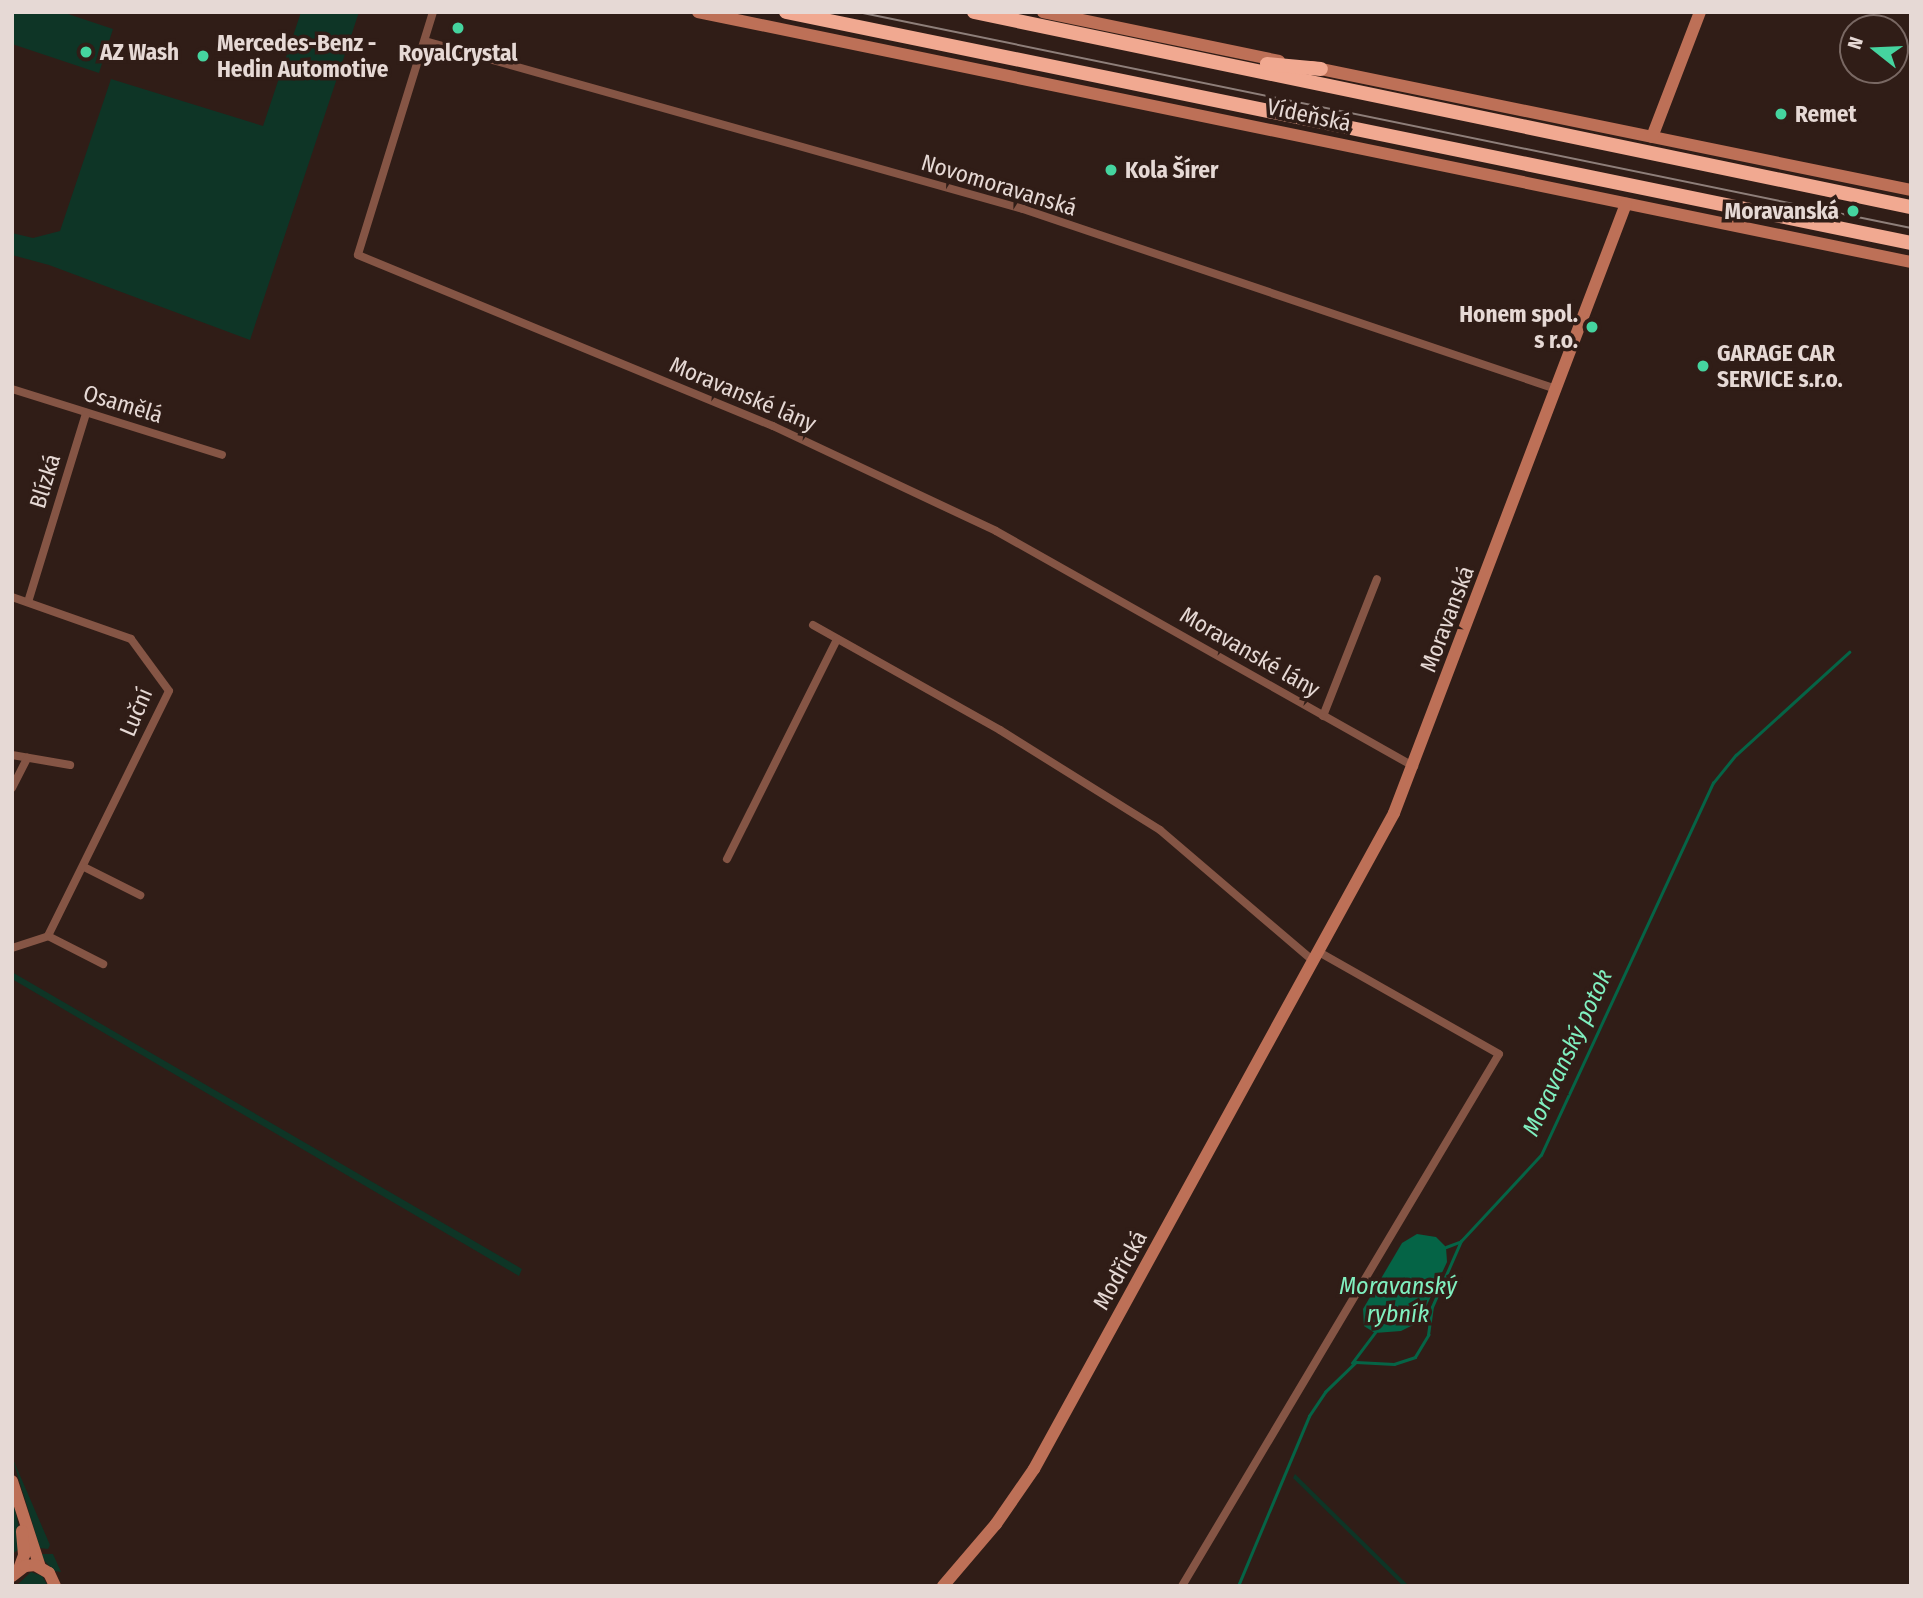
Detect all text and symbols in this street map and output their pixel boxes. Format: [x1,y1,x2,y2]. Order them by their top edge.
north arrow [1839,14,1909,84]
marker: RoyalCrystal [450,20,466,36]
place label: Mercedes-Benz - Hedin Automotive [217,29,388,83]
text: N [1843,34,1868,52]
place label: AZ Wash [100,38,179,66]
place label: RoyalCrystal [398,39,518,67]
marker: AZ Wash [78,44,94,60]
marker: Mercedes-Benz - Hedin Automotive [195,48,211,64]
street label: Vídeňská [1265,93,1353,137]
place label: Remet [1795,100,1857,128]
marker: Remet [1773,106,1789,122]
street label: Novomoravanská [918,148,1080,222]
place label: Kola Šírer [1125,156,1218,184]
marker: Kola Šírer [1103,162,1119,178]
place label: Moravanská [1725,197,1839,225]
marker: Moravanská [1845,203,1861,219]
place label: Honem spol. s r.o. [1459,300,1578,354]
marker: Honem spol. s r.o. [1584,319,1600,335]
place label: GARAGE CAR SERVICE s.r.o. [1717,339,1843,393]
street label: Moravanské lány [666,351,820,437]
marker: GARAGE CAR SERVICE s.r.o. [1695,358,1711,374]
street label: Osamělá [80,379,166,429]
street label: Blízká [24,451,66,511]
street label: Moravanská [1414,562,1480,676]
street label: Moravanské lány [1175,601,1325,703]
street label: Luční [114,684,158,740]
water label: Moravanský potok [1517,965,1619,1141]
street label: Modřická [1087,1226,1153,1314]
water label: Moravanský rybník [1339,1273,1457,1329]

